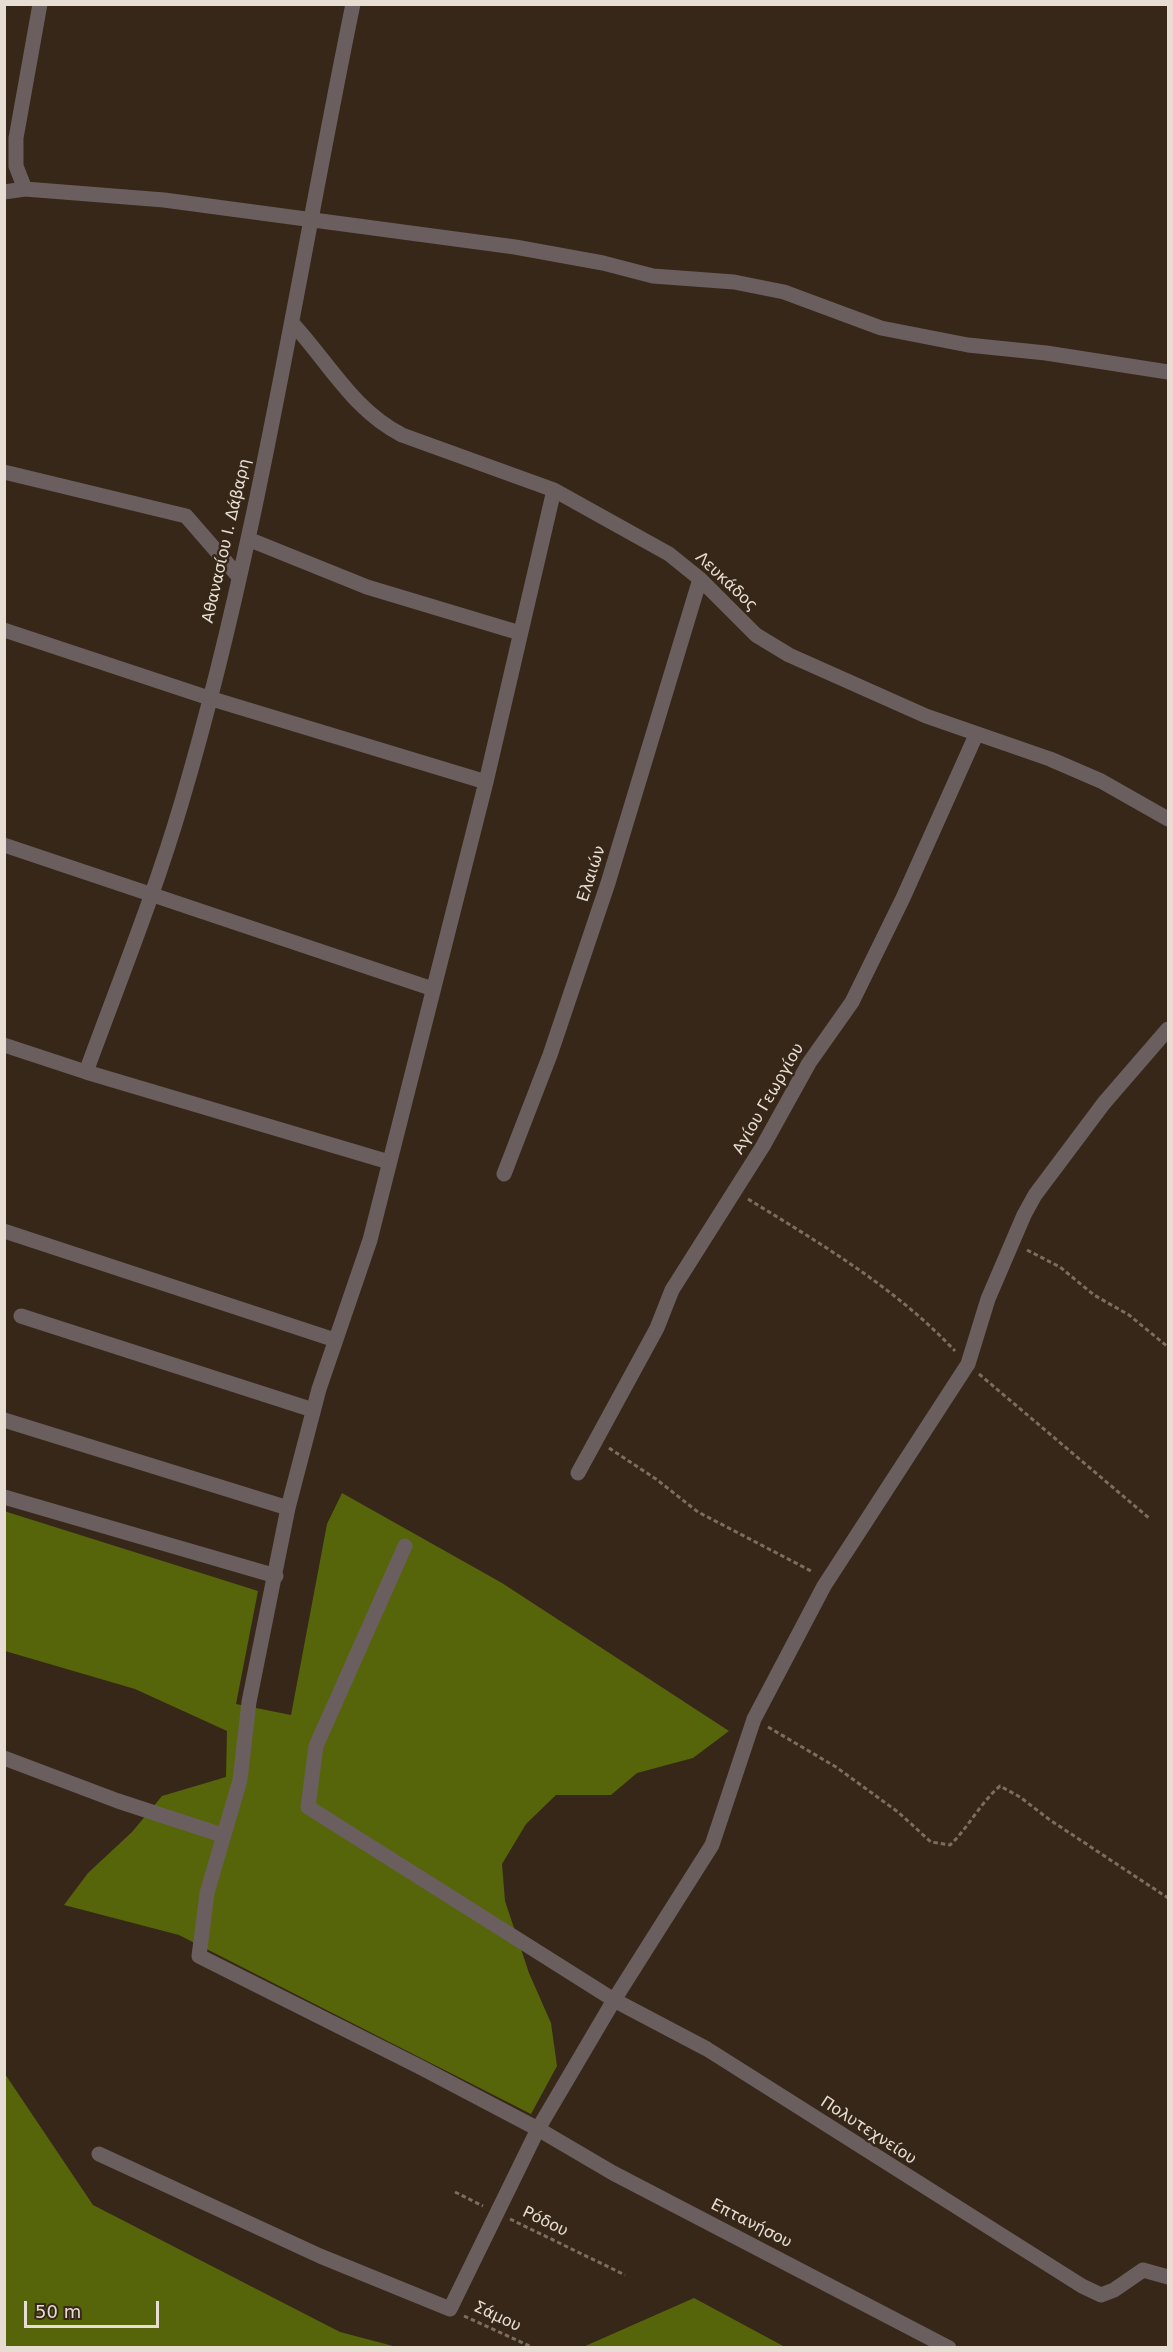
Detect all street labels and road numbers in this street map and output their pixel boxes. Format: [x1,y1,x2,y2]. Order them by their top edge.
street label: Αθανασίου Ι. Δάβαρη [199,457,255,625]
street label: Λευκάδος [691,548,761,616]
street label: Ελαιών [574,844,610,904]
street label: Αγίου Γεωργίου [729,1040,809,1158]
street label: Πολυτεχνείου [817,2093,919,2169]
street label: Επτανήσου [707,2195,795,2253]
street label: Ρόδου [519,2203,571,2241]
street label: Σάμου [470,2298,524,2336]

